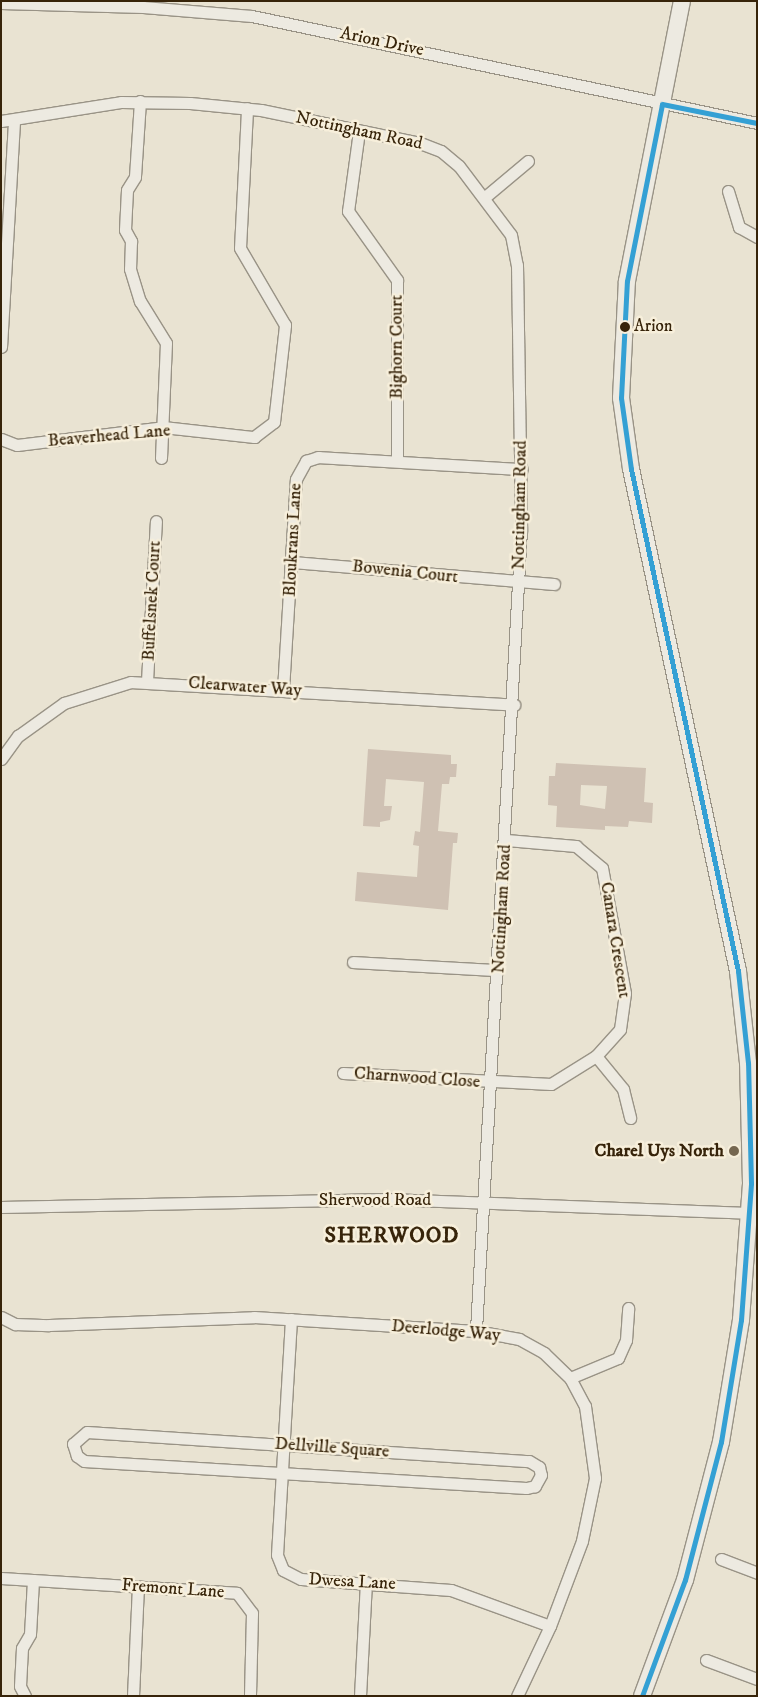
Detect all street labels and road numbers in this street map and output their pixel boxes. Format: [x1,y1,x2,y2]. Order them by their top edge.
street label: Arion Drive [338,23,426,61]
street label: Nottingham Road [294,107,424,155]
street label: Bighorn Court [386,295,408,399]
street label: Beaverhead Lane [47,420,171,452]
street label: Nottingham Road [508,440,532,570]
street label: Bloukrans Lane [279,482,307,598]
street label: Buffelsnek Court [138,540,166,662]
street label: Bowenia Court [351,556,459,588]
street label: Clearwater Way [188,672,302,702]
street label: Nottingham Road [488,844,516,974]
street label: Canara Crescent [595,880,635,1000]
street label: Charnwood Close [353,1063,481,1093]
street label: Sherwood Road [319,1189,431,1211]
street label: Deerlodge Way [390,1315,502,1347]
street label: Dellville Square [274,1433,390,1463]
street label: Dwesa Lane [308,1569,396,1595]
street label: Fremont Lane [121,1575,225,1603]

